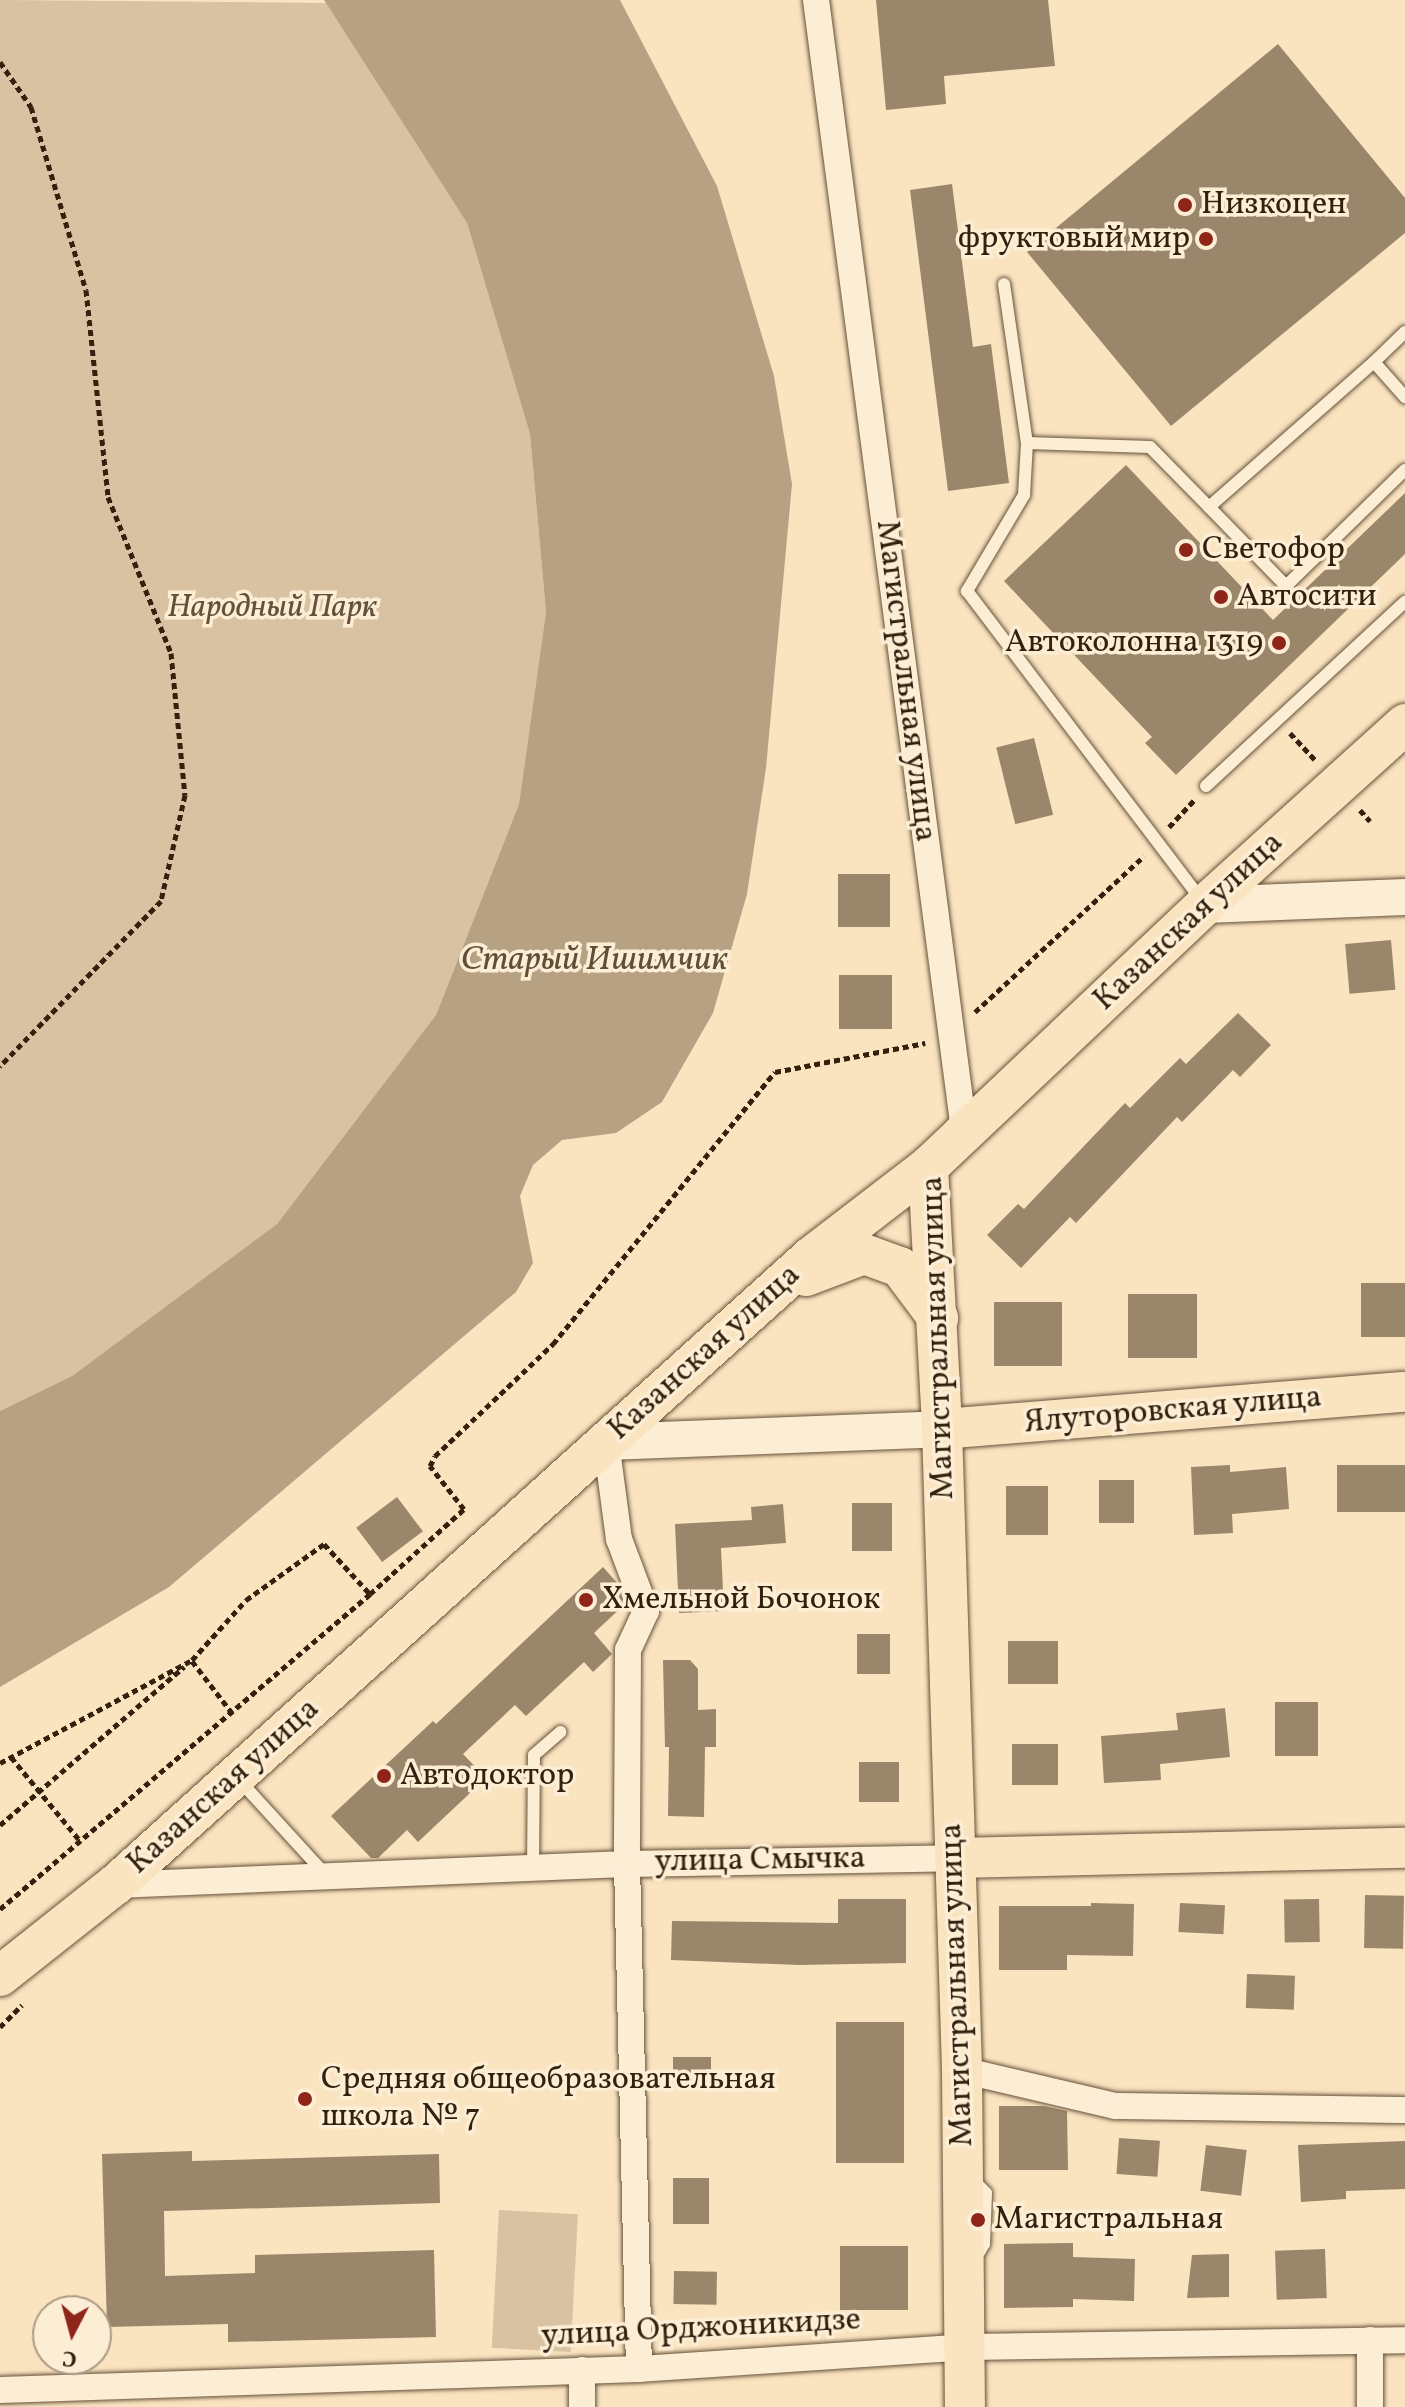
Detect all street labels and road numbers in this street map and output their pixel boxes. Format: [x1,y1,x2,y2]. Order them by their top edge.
street label: Магистральная улица [866,518,944,844]
street label: Казанская улица [1086,824,1292,1020]
street label: Магистральная улица [914,1175,964,1501]
street label: Казанская улица [601,1256,809,1450]
street label: Ялуторовская улица [1022,1379,1324,1443]
street label: Казанская улица [120,1690,328,1884]
street label: Магистральная улица [933,1822,983,2148]
street label: улица Смычка [654,1840,866,1882]
street label: улица Орджоникидзе [540,2301,862,2357]

